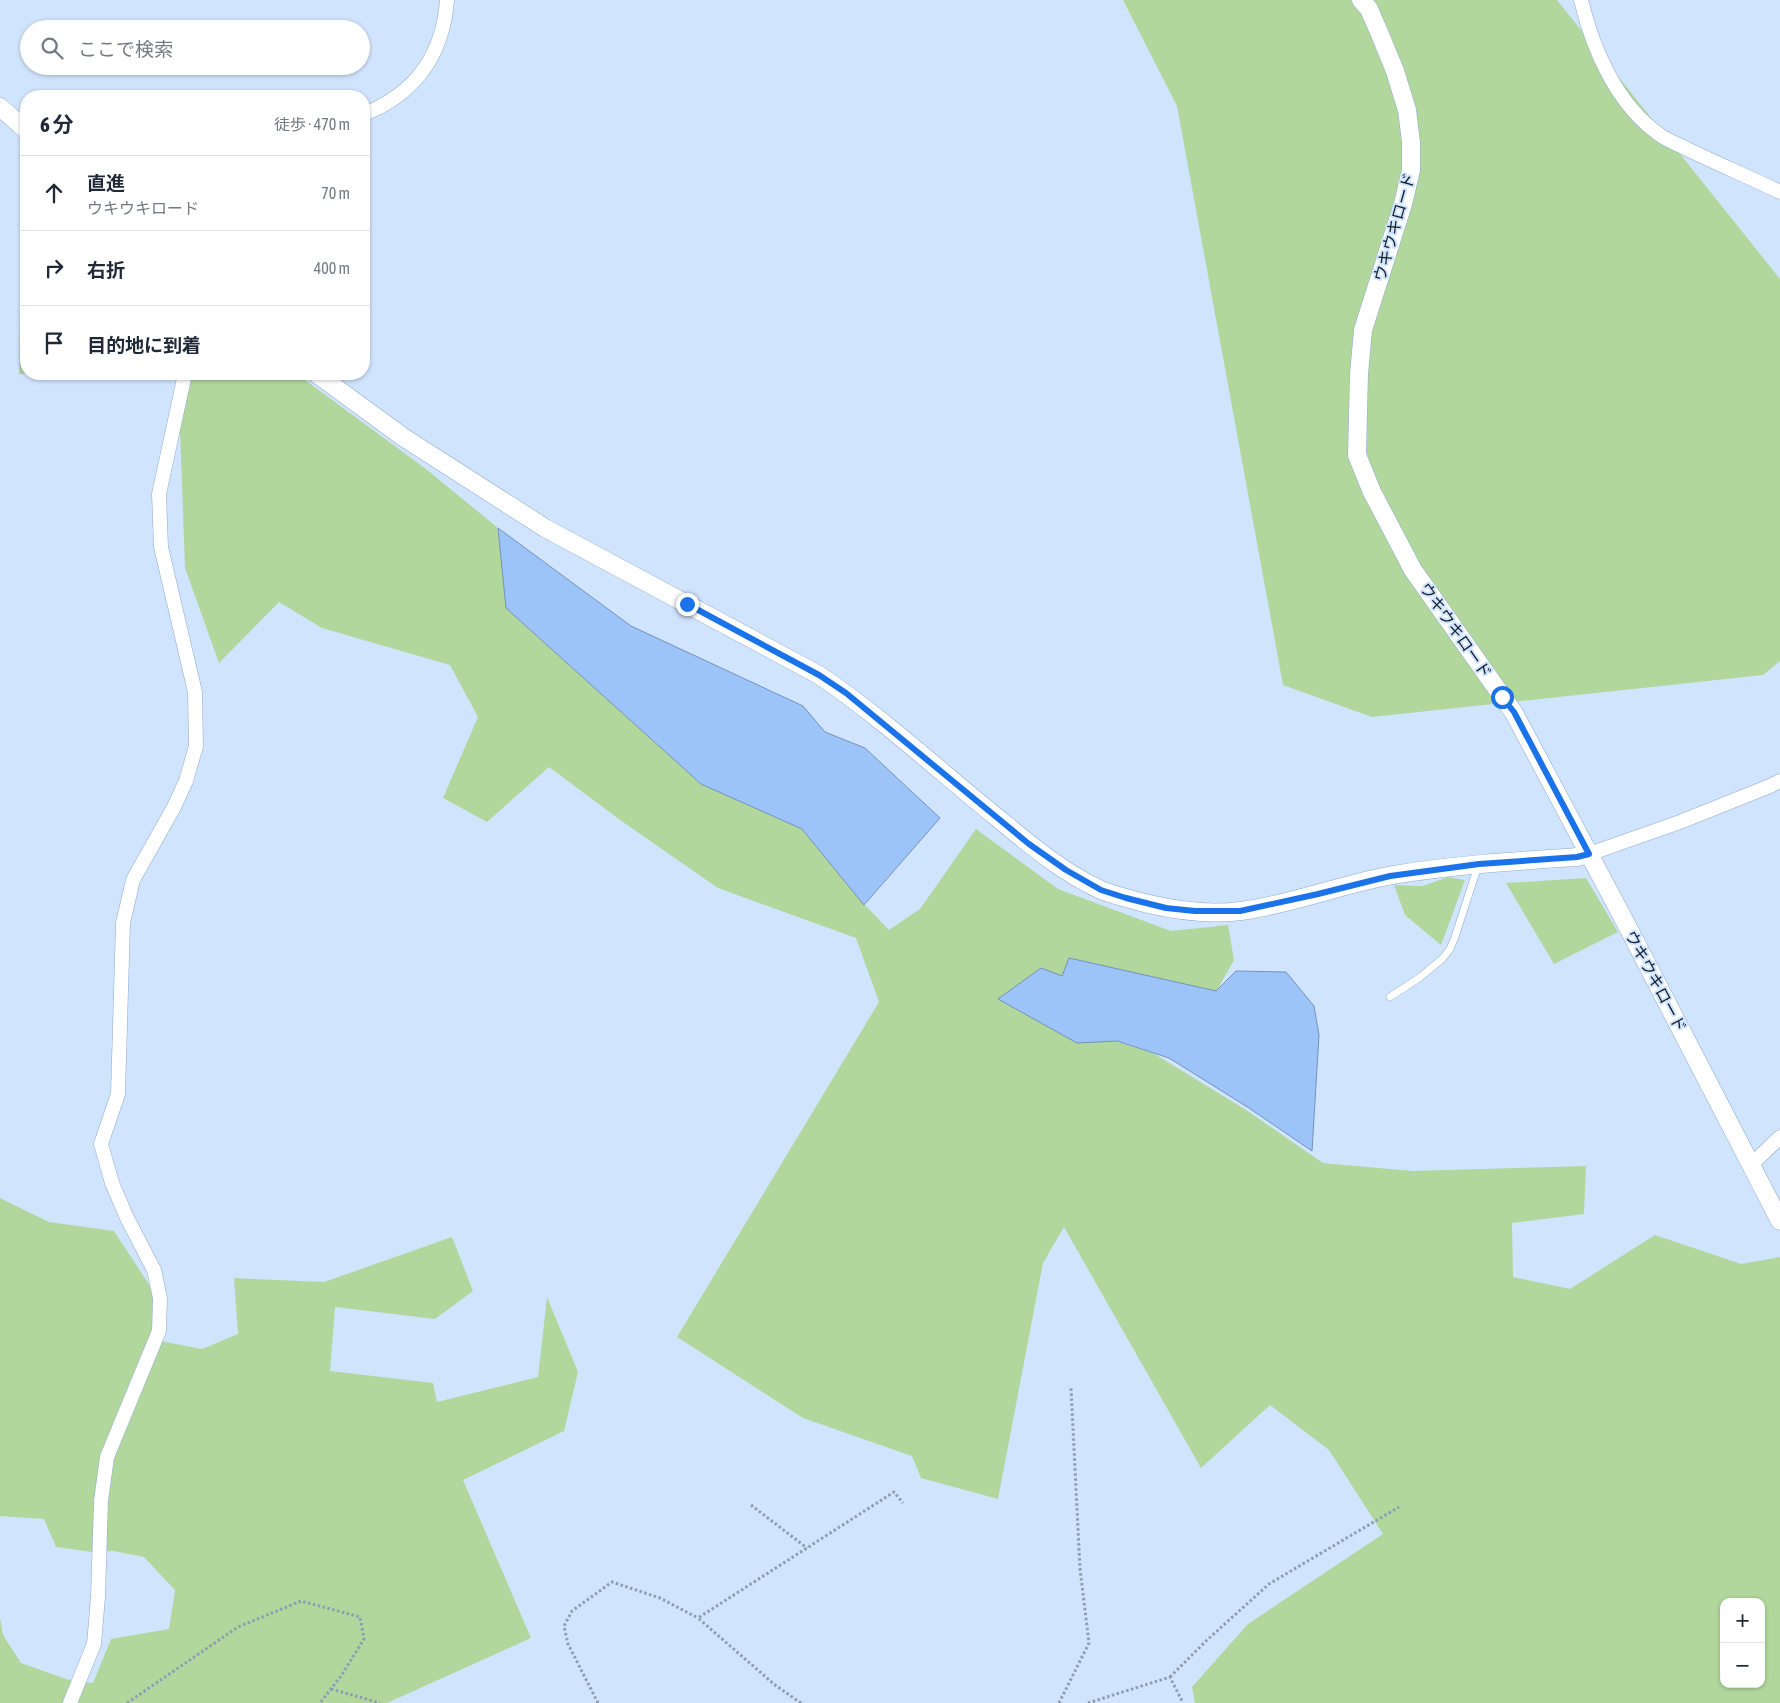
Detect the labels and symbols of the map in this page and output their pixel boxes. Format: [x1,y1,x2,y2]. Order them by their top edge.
street label: ウキウキロード [1370,171,1418,283]
street label: ウキウキロード [1417,579,1495,681]
route end [676,593,699,616]
route start [1491,686,1514,709]
street label: ウキウキロード [1622,927,1690,1035]

